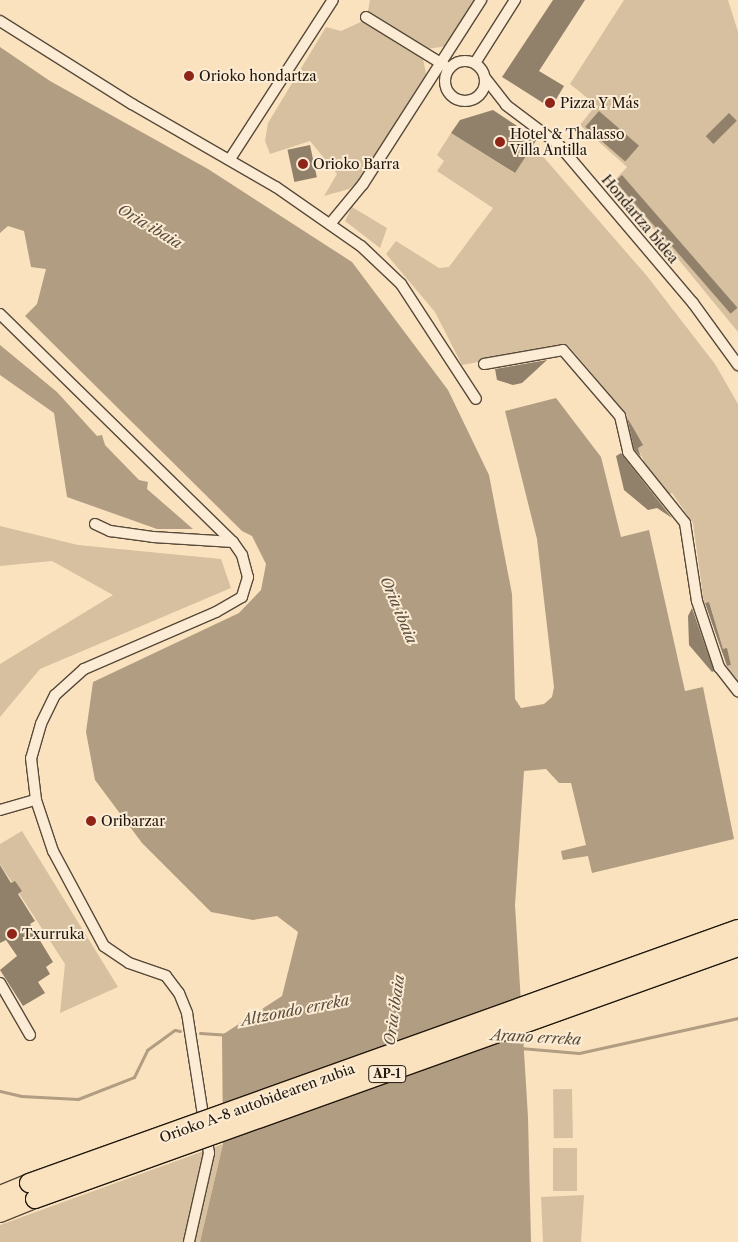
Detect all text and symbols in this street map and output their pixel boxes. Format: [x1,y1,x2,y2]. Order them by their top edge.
place label: Orioko hondartza [199,68,317,84]
marker: Orioko hondartza [183,70,195,82]
place label: Pizza Y Más [560,95,640,111]
marker: Pizza Y Más [544,97,556,109]
place label: Hotel & Thalasso Villa Antilla [510,126,625,158]
marker: Hotel & Thalasso Villa Antilla [494,136,506,148]
place label: Orioko Barra [313,156,400,172]
marker: Orioko Barra [297,158,309,170]
street label: Hondartza bidea [598,171,682,267]
water label: Oria ibaia [115,200,185,252]
water label: Oria ibaia [377,574,421,646]
place label: Oribarzar [101,813,165,829]
marker: Oribarzar [85,815,97,827]
place label: Txurruka [22,926,85,942]
marker: Txurruka [6,928,18,940]
water label: Oria ibaia [380,973,408,1047]
water label: Altzondo erreka [239,991,351,1029]
water label: Arano erreka [490,1026,582,1048]
street label: Orioko A-8 autobidearen zubia [157,1060,357,1146]
road number: AP-1 [367,1064,407,1084]

